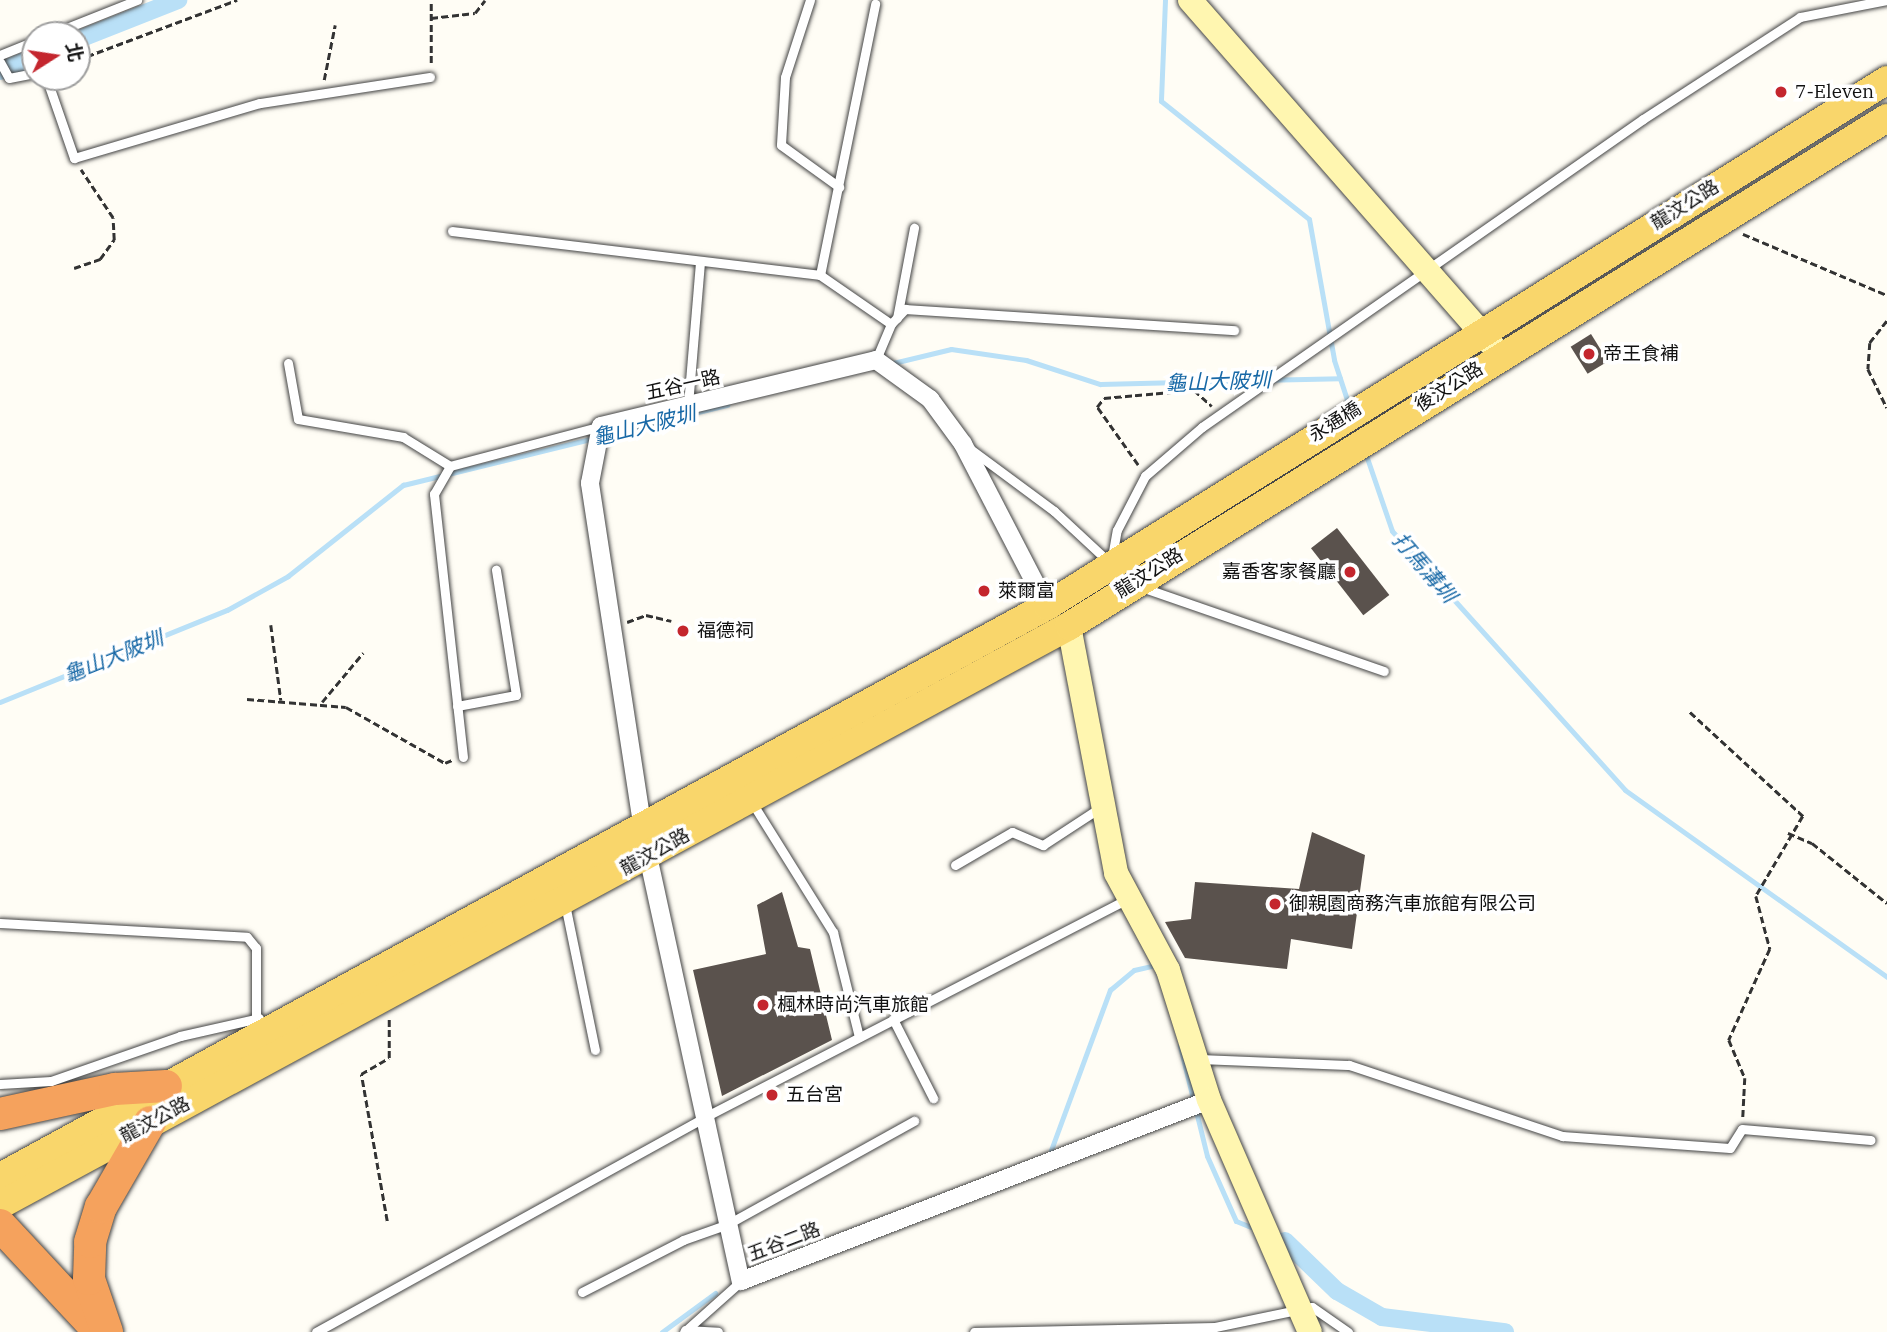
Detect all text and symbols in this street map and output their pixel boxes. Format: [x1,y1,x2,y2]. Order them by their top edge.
north arrow [21,21,91,91]
text: 北 [61,40,88,64]
place label: 7-Eleven [1795,81,1874,103]
marker: 7-Eleven [1773,84,1789,100]
street label: 龍汶公路 [1647,175,1723,235]
place label: 帝王食補 [1603,343,1679,365]
marker: 帝王食補 [1581,346,1597,362]
street label: 後汶公路 [1411,357,1487,417]
street label: 五谷一路 [643,365,723,405]
water label: 龜山大陂圳 [1165,367,1271,395]
street label: 永通橋 [1305,397,1365,447]
water label: 龜山大陂圳 [590,400,698,450]
water label: 打馬溝圳 [1388,527,1462,607]
street label: 龍汶公路 [1111,543,1187,603]
place label: 嘉香客家餐廳 [1222,561,1336,583]
marker: 嘉香客家餐廳 [1342,564,1358,580]
place label: 萊爾富 [998,580,1055,602]
marker: 萊爾富 [976,583,992,599]
place label: 福德祠 [697,620,754,642]
marker: 福德祠 [675,623,691,639]
water label: 龜山大陂圳 [60,625,166,687]
street label: 龍汶公路 [616,824,694,880]
place label: 御親園商務汽車旅館有限公司 [1289,893,1536,915]
marker: 御親園商務汽車旅館有限公司 [1267,896,1283,912]
place label: 楓林時尚汽車旅館 [777,994,929,1016]
marker: 楓林時尚汽車旅館 [755,997,771,1013]
place label: 五台宮 [786,1084,843,1106]
marker: 五台宮 [764,1087,780,1103]
street label: 龍汶公路 [116,1092,194,1148]
street label: 五谷二路 [744,1218,824,1266]

